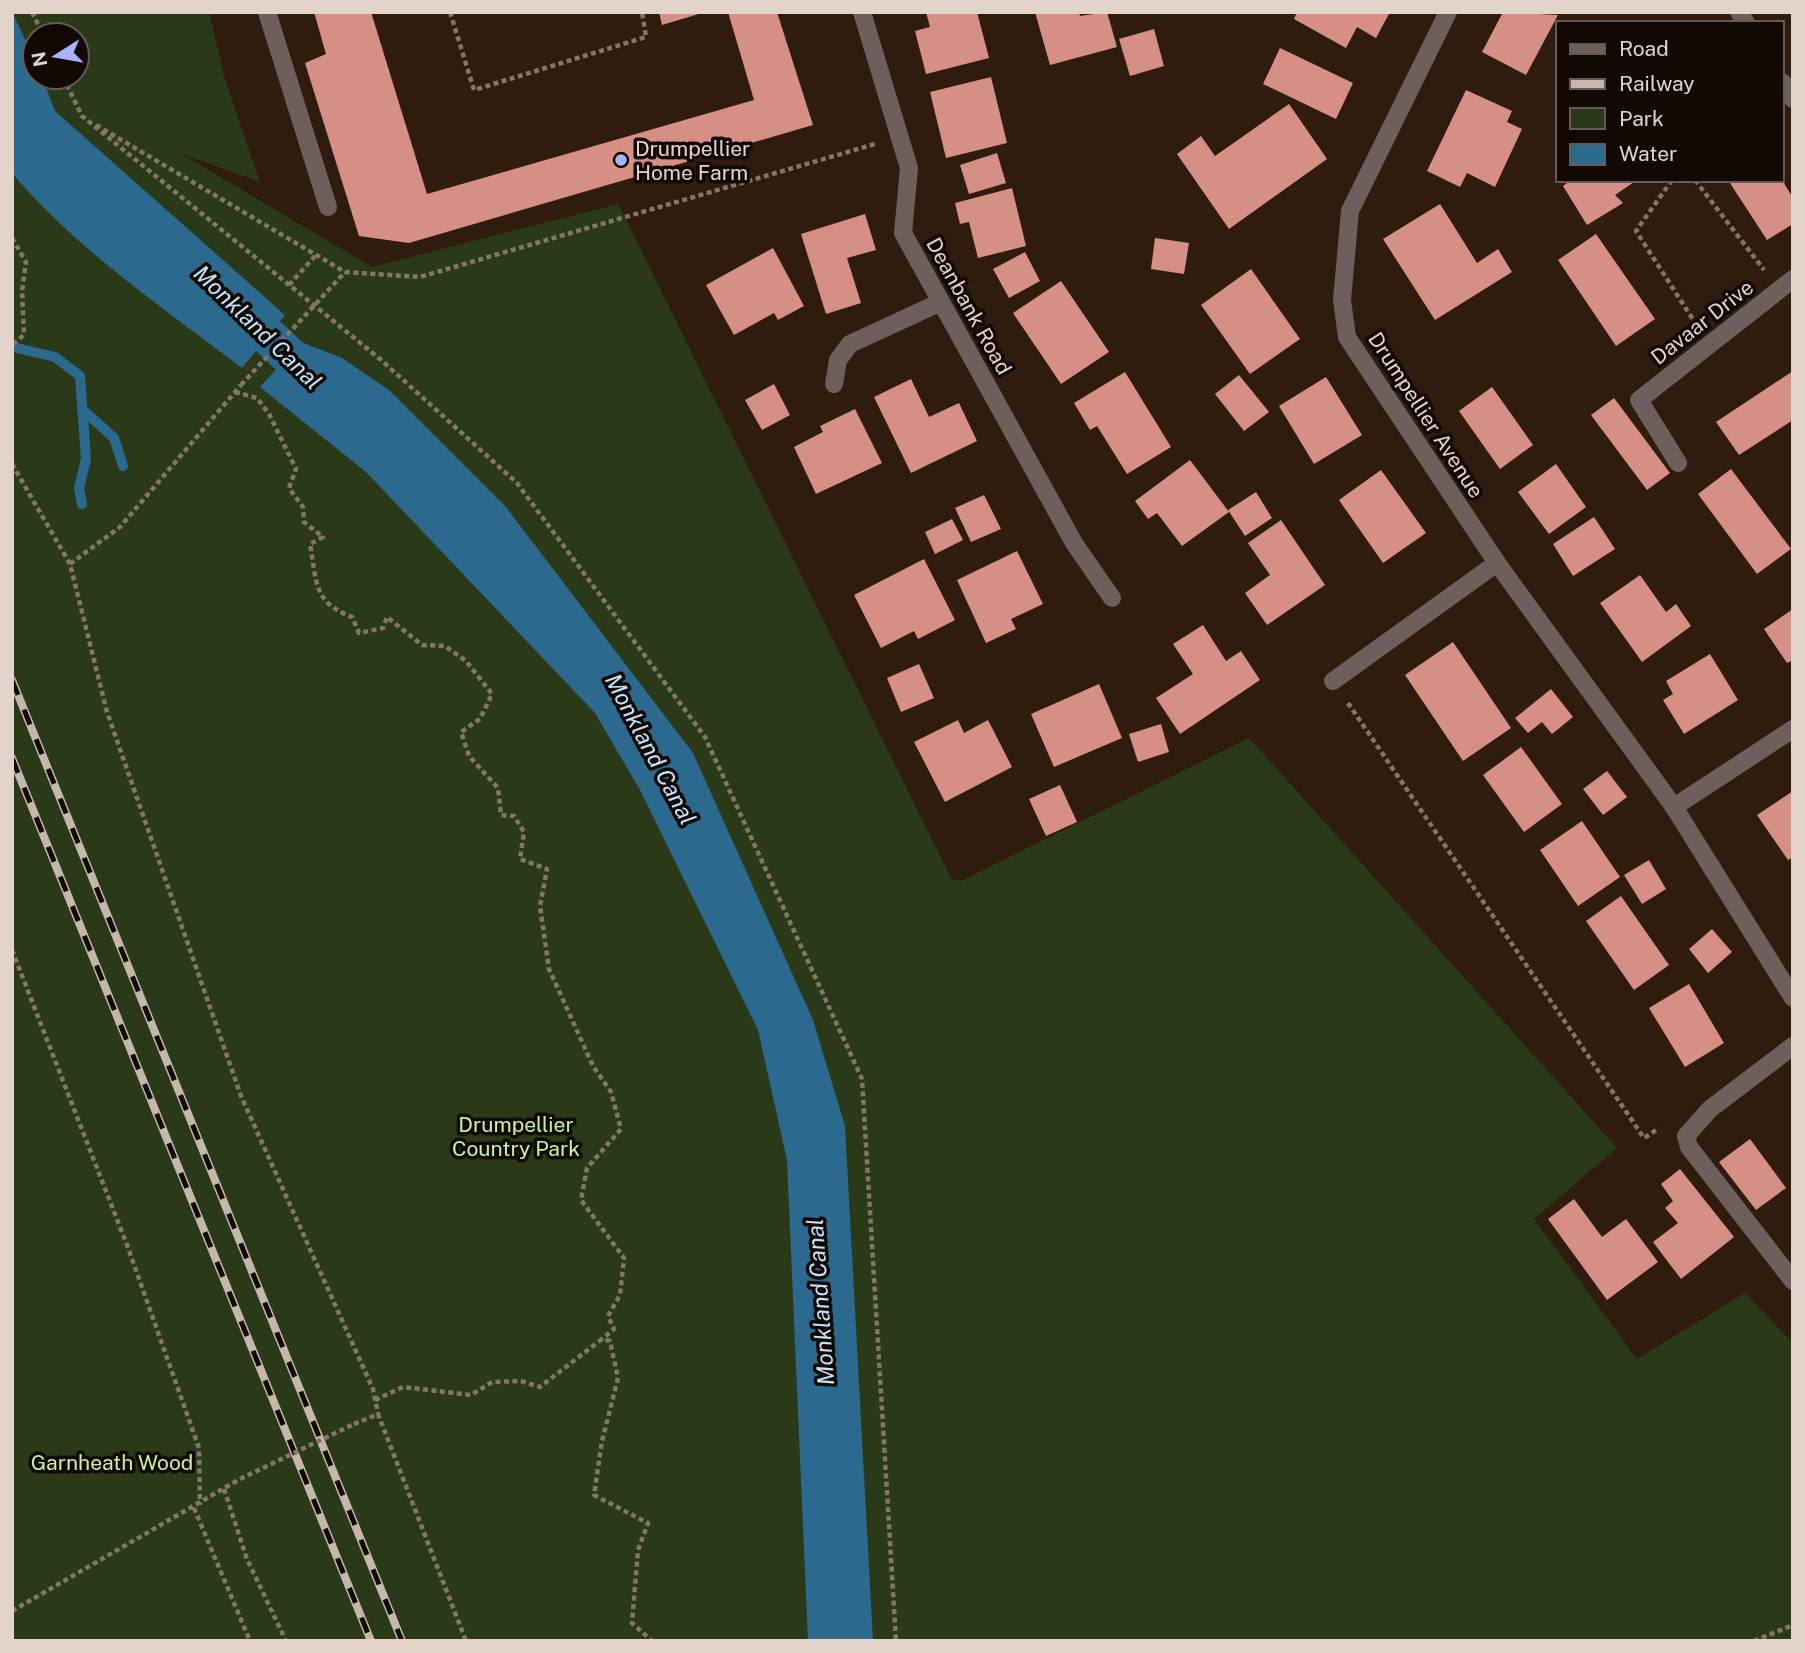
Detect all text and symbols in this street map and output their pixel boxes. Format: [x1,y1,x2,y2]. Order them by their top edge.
north arrow [21,21,91,91]
legend [1556,21,1784,182]
text: Road [1619,36,1669,61]
text: N [27,50,52,69]
text: Railway [1619,71,1695,96]
text: Park [1619,106,1664,131]
place label: Drumpellier Home Farm [635,136,750,185]
text: Water [1619,141,1677,166]
marker: Drumpellier Home Farm [613,152,629,168]
street label: Deanbank Road [921,233,1017,379]
water label: Monkland Canal [189,259,327,395]
street label: Davaar Drive [1646,274,1758,370]
street label: Drumpellier Avenue [1363,327,1489,503]
water label: Monkland Canal [600,669,702,829]
park label: Drumpellier Country Park [452,1112,580,1161]
water label: Monkland Canal [801,1218,839,1386]
park label: Garnheath Wood [31,1450,193,1475]

